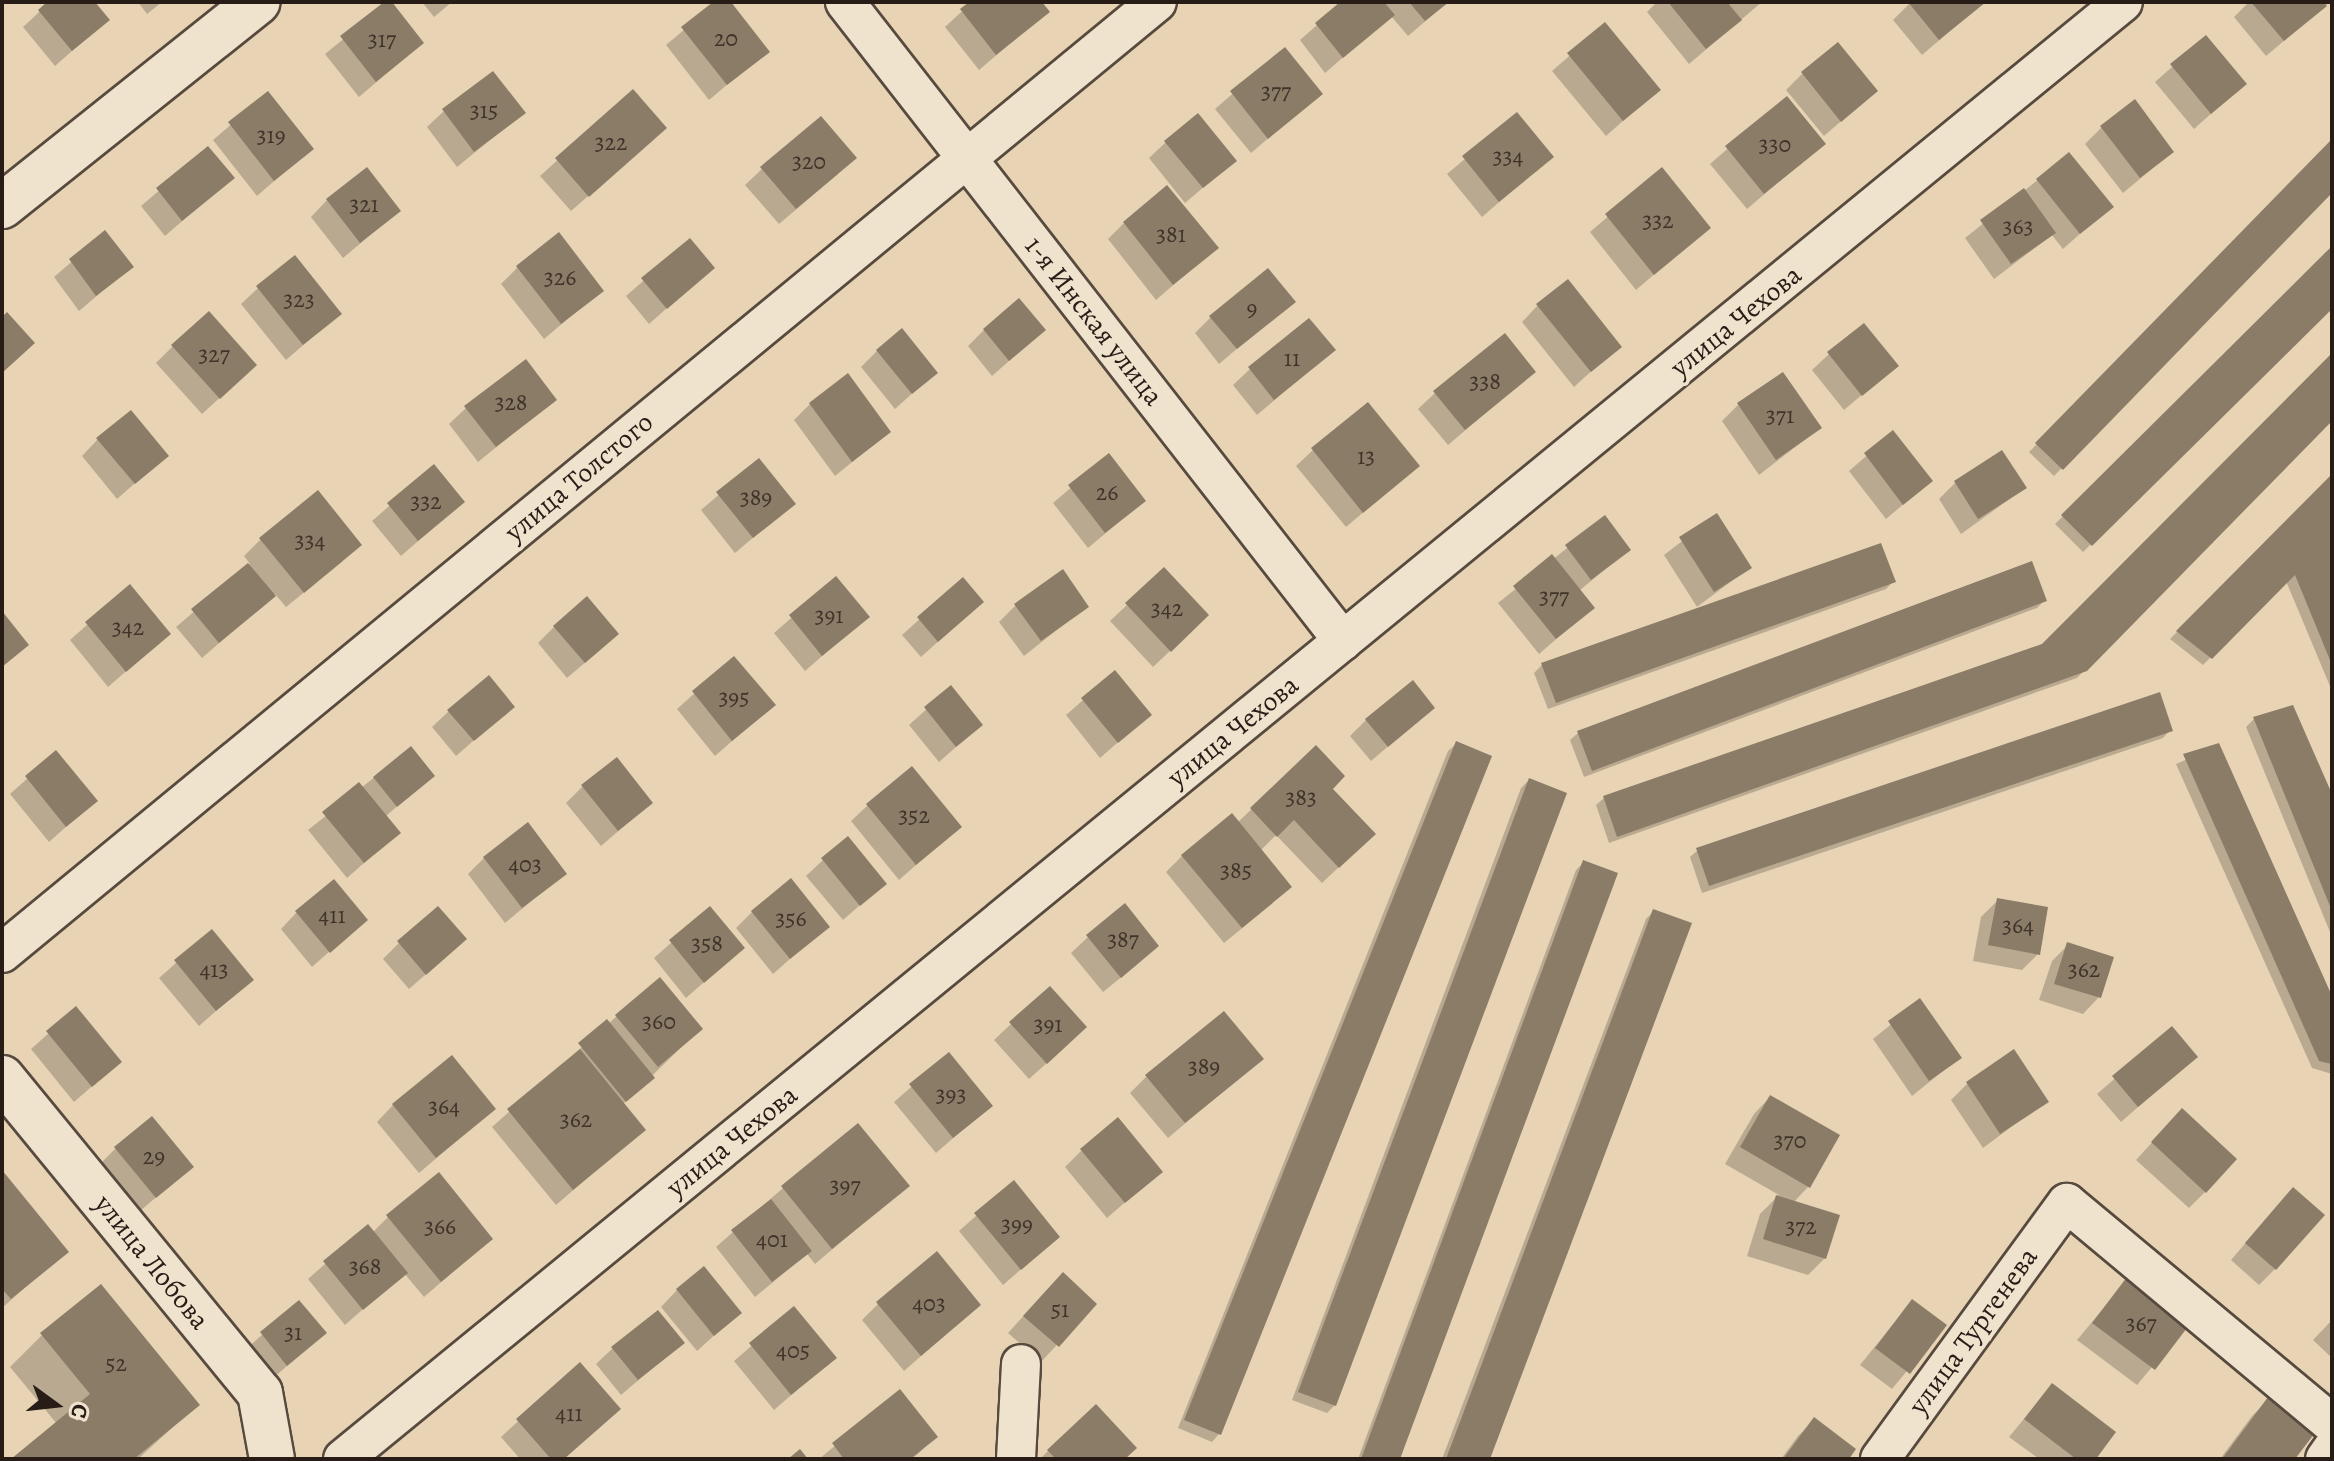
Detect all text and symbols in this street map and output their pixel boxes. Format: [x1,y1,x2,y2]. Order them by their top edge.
house number: 20 [714,25,738,53]
house number: 317 [368,26,396,54]
house number: 377 [1261,78,1291,106]
house number: 315 [470,97,498,125]
house number: 319 [256,122,286,150]
house number: 322 [595,129,627,157]
house number: 330 [1759,131,1791,159]
house number: 334 [1493,143,1523,171]
house number: 320 [792,148,826,176]
house number: 321 [349,191,379,219]
house number: 332 [1642,207,1674,235]
house number: 363 [2002,213,2034,241]
house number: 381 [1156,221,1186,249]
street label: 1-я Инская улица [1018,230,1170,412]
street label: улица Чехова [1664,258,1808,384]
house number: 326 [544,264,576,292]
house number: 323 [283,286,315,314]
house number: 9 [1247,295,1257,323]
house number: 327 [198,341,230,369]
house number: 11 [1284,345,1300,373]
house number: 338 [1469,368,1501,396]
house number: 328 [494,389,528,417]
house number: 371 [1766,402,1794,430]
street label: улица Толстого [498,405,660,549]
house number: 13 [1357,443,1375,471]
house number: 26 [1096,479,1118,507]
house number: 389 [740,484,772,512]
house number: 332 [410,488,442,516]
house number: 334 [295,527,325,555]
house number: 377 [1539,583,1569,611]
house number: 342 [1151,595,1183,623]
house number: 391 [814,602,844,630]
house number: 342 [112,614,144,642]
street label: улица Чехова [1161,668,1305,794]
house number: 395 [718,684,750,712]
house number: 383 [1285,784,1317,812]
house number: 352 [898,802,930,830]
house number: 403 [508,851,542,879]
house number: 385 [1220,857,1252,885]
house number: 411 [318,902,346,930]
house number: 356 [775,905,807,933]
house number: 364 [2002,912,2034,940]
house number: 387 [1107,926,1139,954]
house number: 358 [691,930,723,958]
house number: 413 [199,956,229,984]
house number: 362 [2068,956,2100,984]
house number: 360 [642,1008,676,1036]
house number: 391 [1033,1011,1063,1039]
house number: 389 [1188,1053,1220,1081]
street label: улица Чехова [660,1078,804,1204]
house number: 393 [936,1081,966,1109]
house number: 364 [428,1093,460,1121]
house number: 362 [560,1106,592,1134]
house number: 370 [1774,1127,1806,1155]
house number: 29 [143,1143,165,1171]
house number: 397 [830,1172,860,1200]
street label: улица Лобова [87,1188,217,1336]
house number: 399 [1001,1211,1033,1239]
house number: 366 [424,1213,456,1241]
house number: 372 [1785,1213,1817,1241]
house number: 401 [756,1226,788,1254]
street label: улица Тургенева [1901,1241,2045,1421]
house number: 368 [349,1253,381,1281]
house number: 403 [912,1290,946,1318]
house number: 51 [1051,1296,1069,1324]
house number: 367 [2125,1310,2157,1338]
house number: 31 [284,1319,302,1347]
house number: 405 [776,1337,810,1365]
house number: 52 [105,1350,127,1378]
north arrow [16,1365,96,1445]
house number: 411 [555,1400,583,1428]
text: С [63,1401,95,1422]

